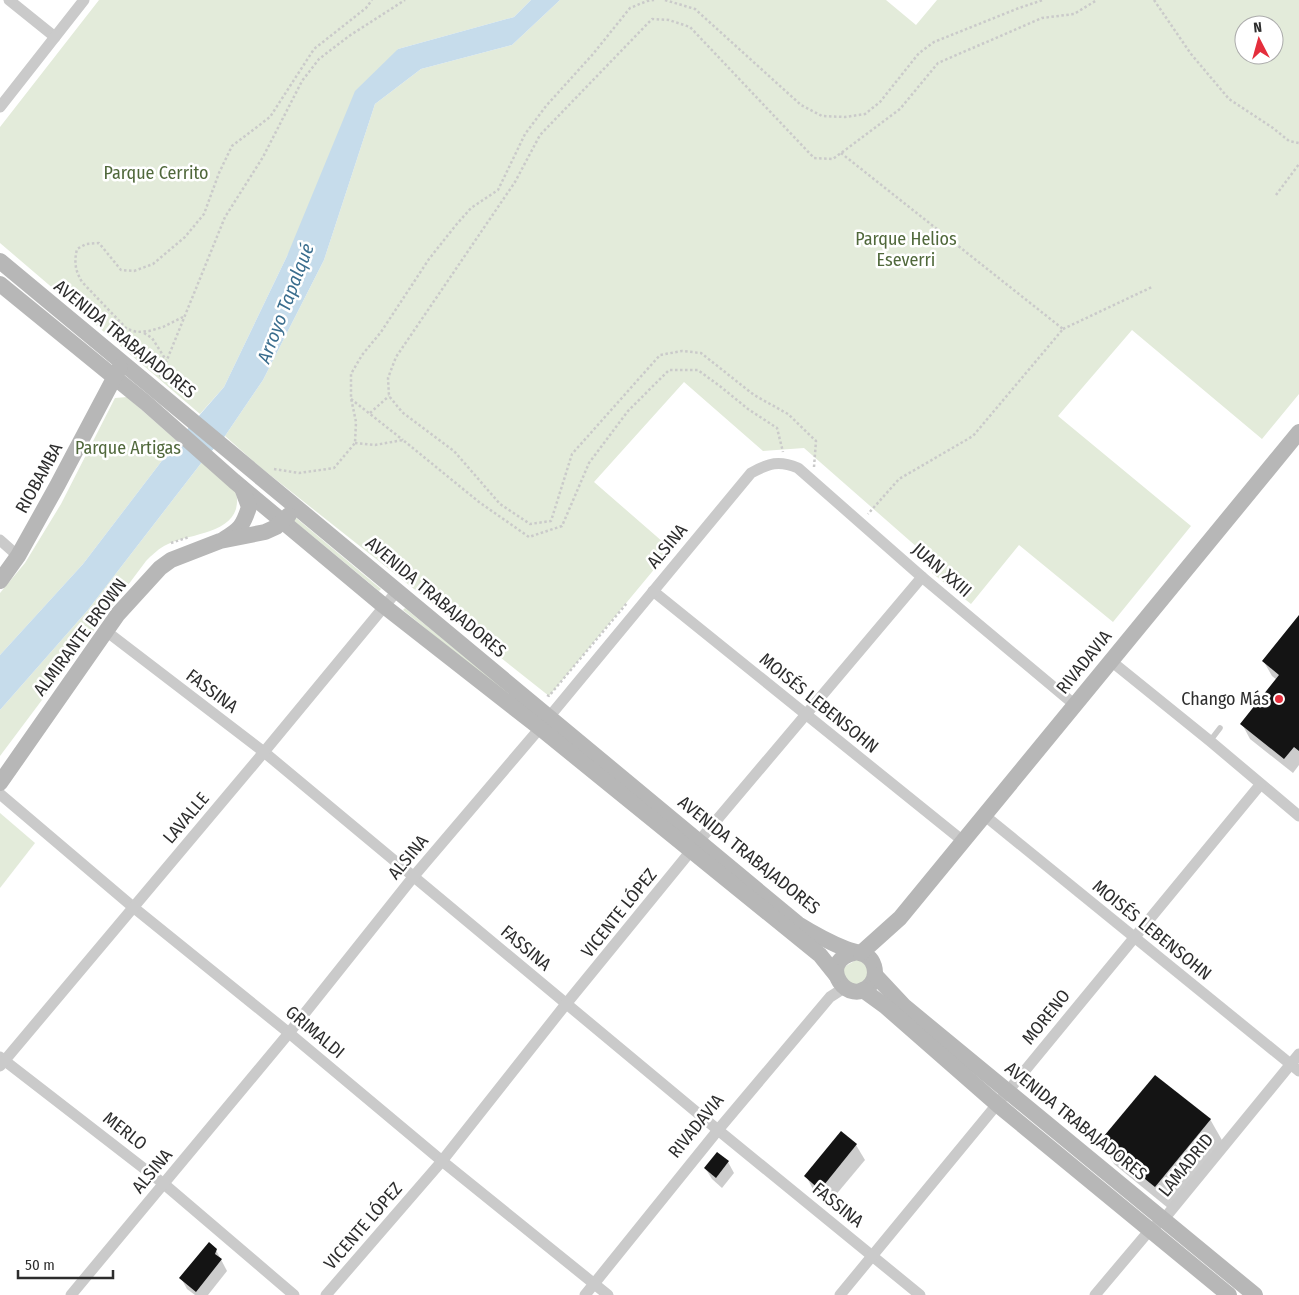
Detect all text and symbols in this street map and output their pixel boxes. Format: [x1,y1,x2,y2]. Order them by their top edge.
north arrow [1234,15,1284,65]
text: N [1253,19,1263,36]
park label: Parque Cerrito [103,162,209,184]
park label: Parque Helios Eseverri [855,228,957,271]
water label: Arroyo Tapalqué [252,240,319,367]
street label: AVENIDA TRABAJADORES [50,275,201,403]
park label: Parque Artigas [75,437,181,459]
street label: RIOBAMBA [11,438,68,517]
street label: ALSINA [642,519,692,573]
street label: AVENIDA TRABAJADORES [361,532,511,662]
street label: JUAN XXIII [908,538,976,602]
street label: ALMIRANTE BROWN [29,574,131,700]
street label: RIVADAVIA [1052,625,1117,698]
street label: MOISÉS LEBENSOHN [755,648,884,758]
street label: FASSINA [182,664,243,718]
place label: Chango Más [1181,688,1269,710]
marker: Chango Más [1273,693,1285,705]
street label: LAVALLE [158,788,214,848]
street label: AVENIDA TRABAJADORES [674,791,825,919]
street label: ALSINA [383,830,433,884]
street label: VICENTE LÓPEZ [576,864,662,962]
street label: MOISÉS LEBENSOHN [1088,875,1217,985]
street label: FASSINA [496,921,556,976]
street label: MORENO [1017,985,1075,1049]
street label: GRIMALDI [281,1001,349,1063]
street label: AVENIDA TRABAJADORES [1001,1057,1152,1185]
street label: RIVADAVIA [664,1089,729,1162]
street label: MERLO [99,1107,151,1155]
street label: LAMADRID [1154,1129,1218,1201]
street label: ALSINA [127,1144,177,1198]
street label: VICENTE LÓPEZ [319,1178,407,1274]
street label: FASSINA [808,1178,868,1233]
scale bar [18,1248,112,1280]
text: 50 m [25,1256,55,1274]

